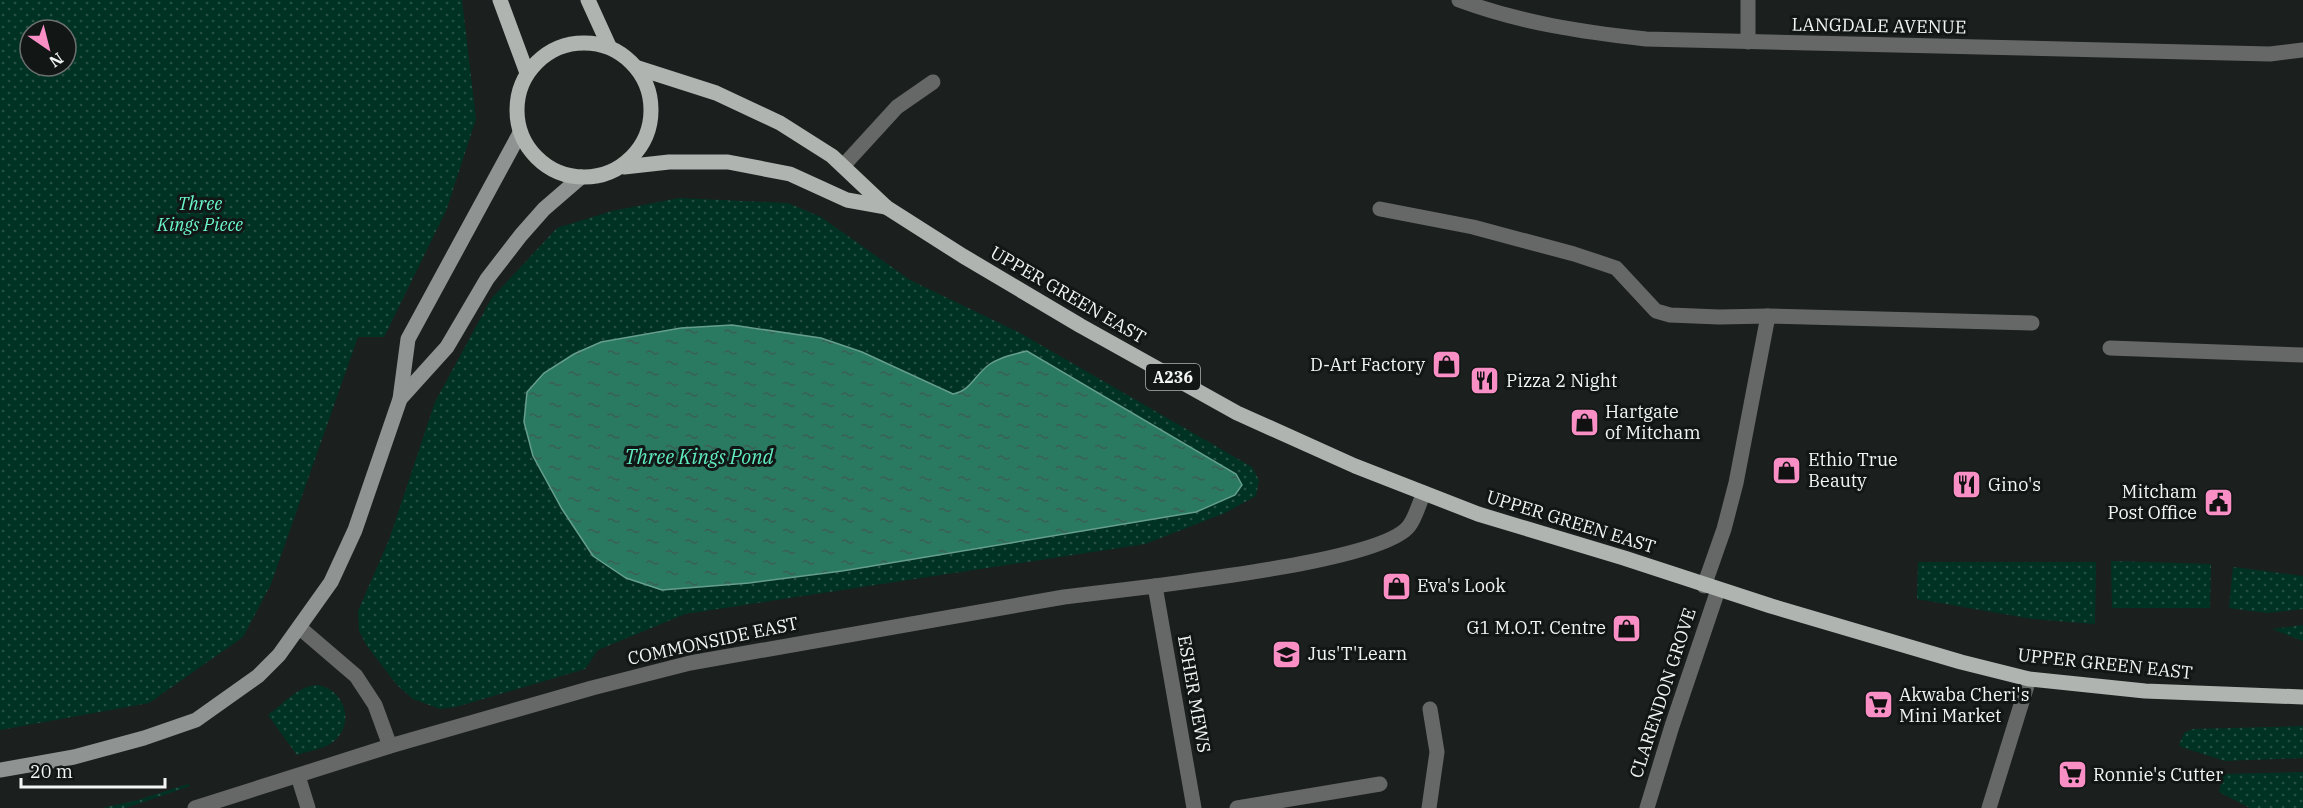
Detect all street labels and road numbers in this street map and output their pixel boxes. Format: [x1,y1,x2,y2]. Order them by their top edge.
street label: LANGDALE AVENUE [1791,12,1967,39]
street label: UPPER GREEN EAST [986,241,1150,349]
road number: A236 [1146,364,1200,390]
street label: UPPER GREEN EAST [1484,485,1659,558]
street label: CLARENDON GROVE [1624,605,1701,781]
street label: COMMONSIDE EAST [625,611,801,670]
street label: ESHER MEWS [1173,633,1216,755]
street label: UPPER GREEN EAST [2016,643,2194,684]

